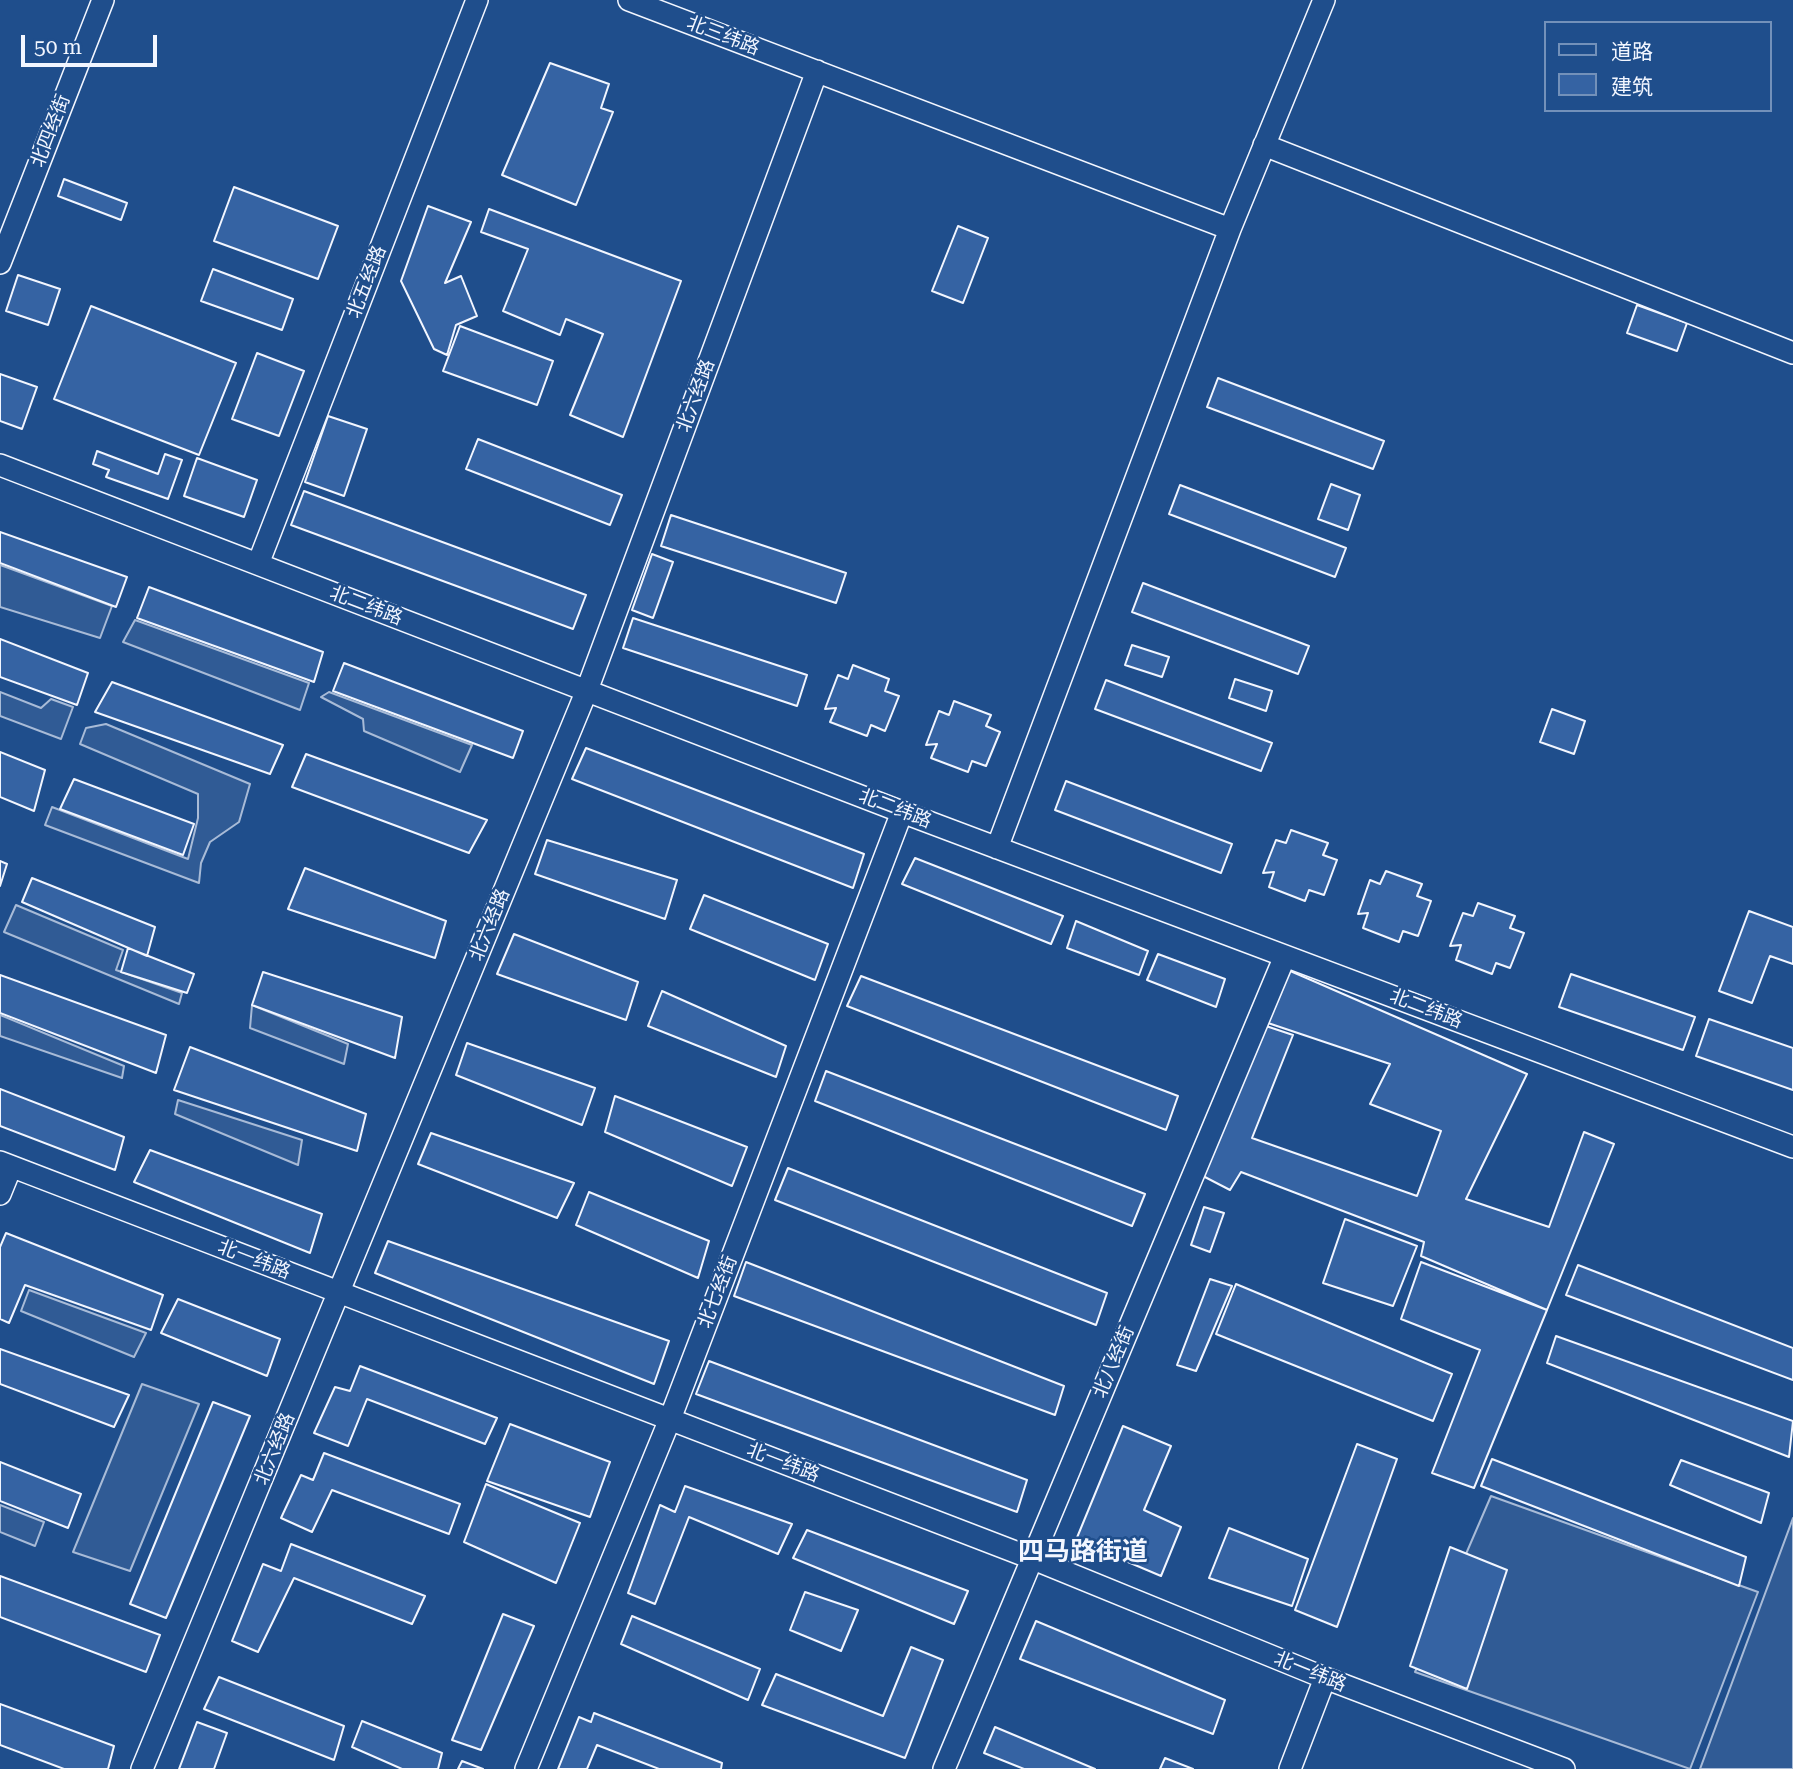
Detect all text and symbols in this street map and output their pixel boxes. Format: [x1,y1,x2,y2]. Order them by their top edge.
street label: 北三纬路 [683,12,763,60]
scale bar [24,21,161,65]
legend [1545,21,1772,112]
text: 50 m [34,35,82,59]
text: 道路 [1611,40,1653,64]
text: 建筑 [1611,75,1653,99]
street label: 北四经街 [27,91,75,171]
street label: 北五经路 [343,242,391,322]
street label: 北六经路 [672,356,720,436]
street label: 北二纬路 [326,582,406,630]
street label: 北二纬路 [855,785,935,833]
street label: 北六经路 [465,885,515,965]
street label: 北二纬路 [1386,985,1466,1033]
street label: 北一纬路 [214,1236,294,1284]
street label: 北七经街 [694,1252,742,1332]
street label: 北八经街 [1089,1323,1139,1401]
street label: 北六经路 [250,1409,300,1489]
street label: 北一纬路 [743,1439,823,1487]
district label: 四马路街道 [1018,1536,1148,1568]
street label: 北一纬路 [1270,1647,1350,1697]

